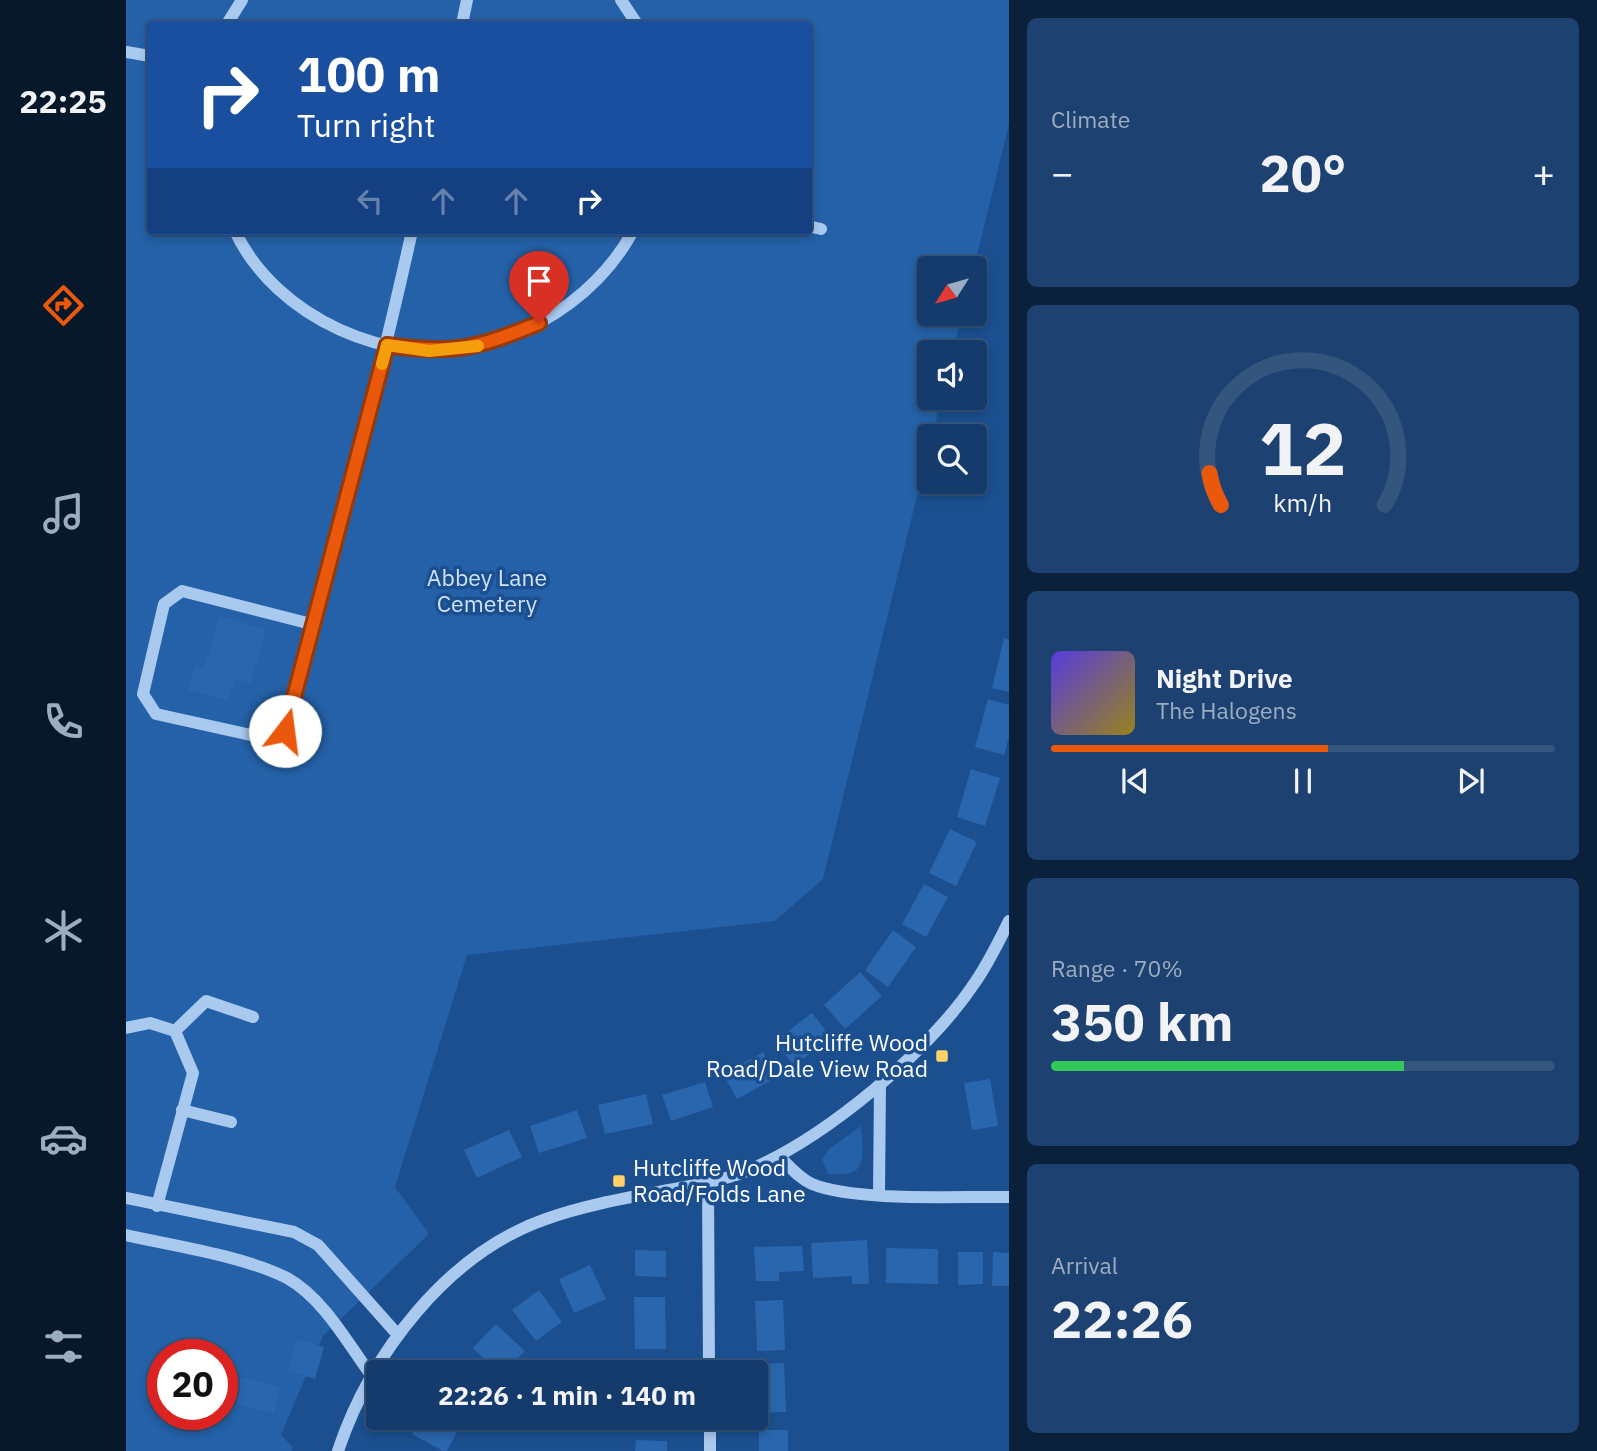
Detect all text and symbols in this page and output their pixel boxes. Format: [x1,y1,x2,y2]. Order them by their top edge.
text: 100 m [297,42,441,105]
icon: right [182,49,273,140]
text: 22:25 [19,80,107,122]
text: Turn right [297,104,435,146]
text: Climate [1051,104,1130,134]
text: 20° [1260,139,1346,206]
text: − [1051,148,1074,197]
text: + [1532,148,1555,197]
icon: left [351,182,389,220]
icon: ahead [424,182,462,220]
icon: ahead [497,182,535,220]
icon: right [570,182,608,220]
pin [509,251,569,323]
north arrow [917,256,987,326]
map controls [917,256,987,494]
icon: arrive [520,262,558,300]
icon: directions [39,281,88,330]
button: sound [917,340,987,410]
text: 12 [1259,400,1347,495]
button: search [917,424,987,494]
text: km/h [1274,486,1332,519]
icon: music [39,489,88,538]
park label: Abbey Lane Cemetery [427,562,547,618]
text: Night Drive [1156,661,1293,695]
position arrow [248,694,322,768]
text: The Halogens [1156,695,1297,725]
icon: phone [39,697,88,746]
icon: previous [1116,762,1154,800]
icon: pause [1284,762,1322,800]
icon: next [1452,762,1490,800]
icon: climate [39,906,88,955]
text: Range · 70% [1051,953,1183,983]
text: 350 km [1051,988,1233,1055]
place label: Hutcliffe Wood Road/Dale View Road [706,1027,928,1083]
marker: Hutcliffe Wood Road/Dale View Road [934,1048,950,1064]
icon: car [39,1114,88,1163]
place label: Hutcliffe Wood Road/Folds Lane [633,1152,806,1208]
marker: Hutcliffe Wood Road/Folds Lane [611,1173,627,1189]
text: Arrival [1051,1250,1118,1280]
text: 22:26 [1051,1285,1193,1352]
icon: filters [39,1322,88,1371]
speed limit sign: 20 [147,1339,238,1430]
text: 22:26 · 1 min · 140 m [438,1378,696,1412]

